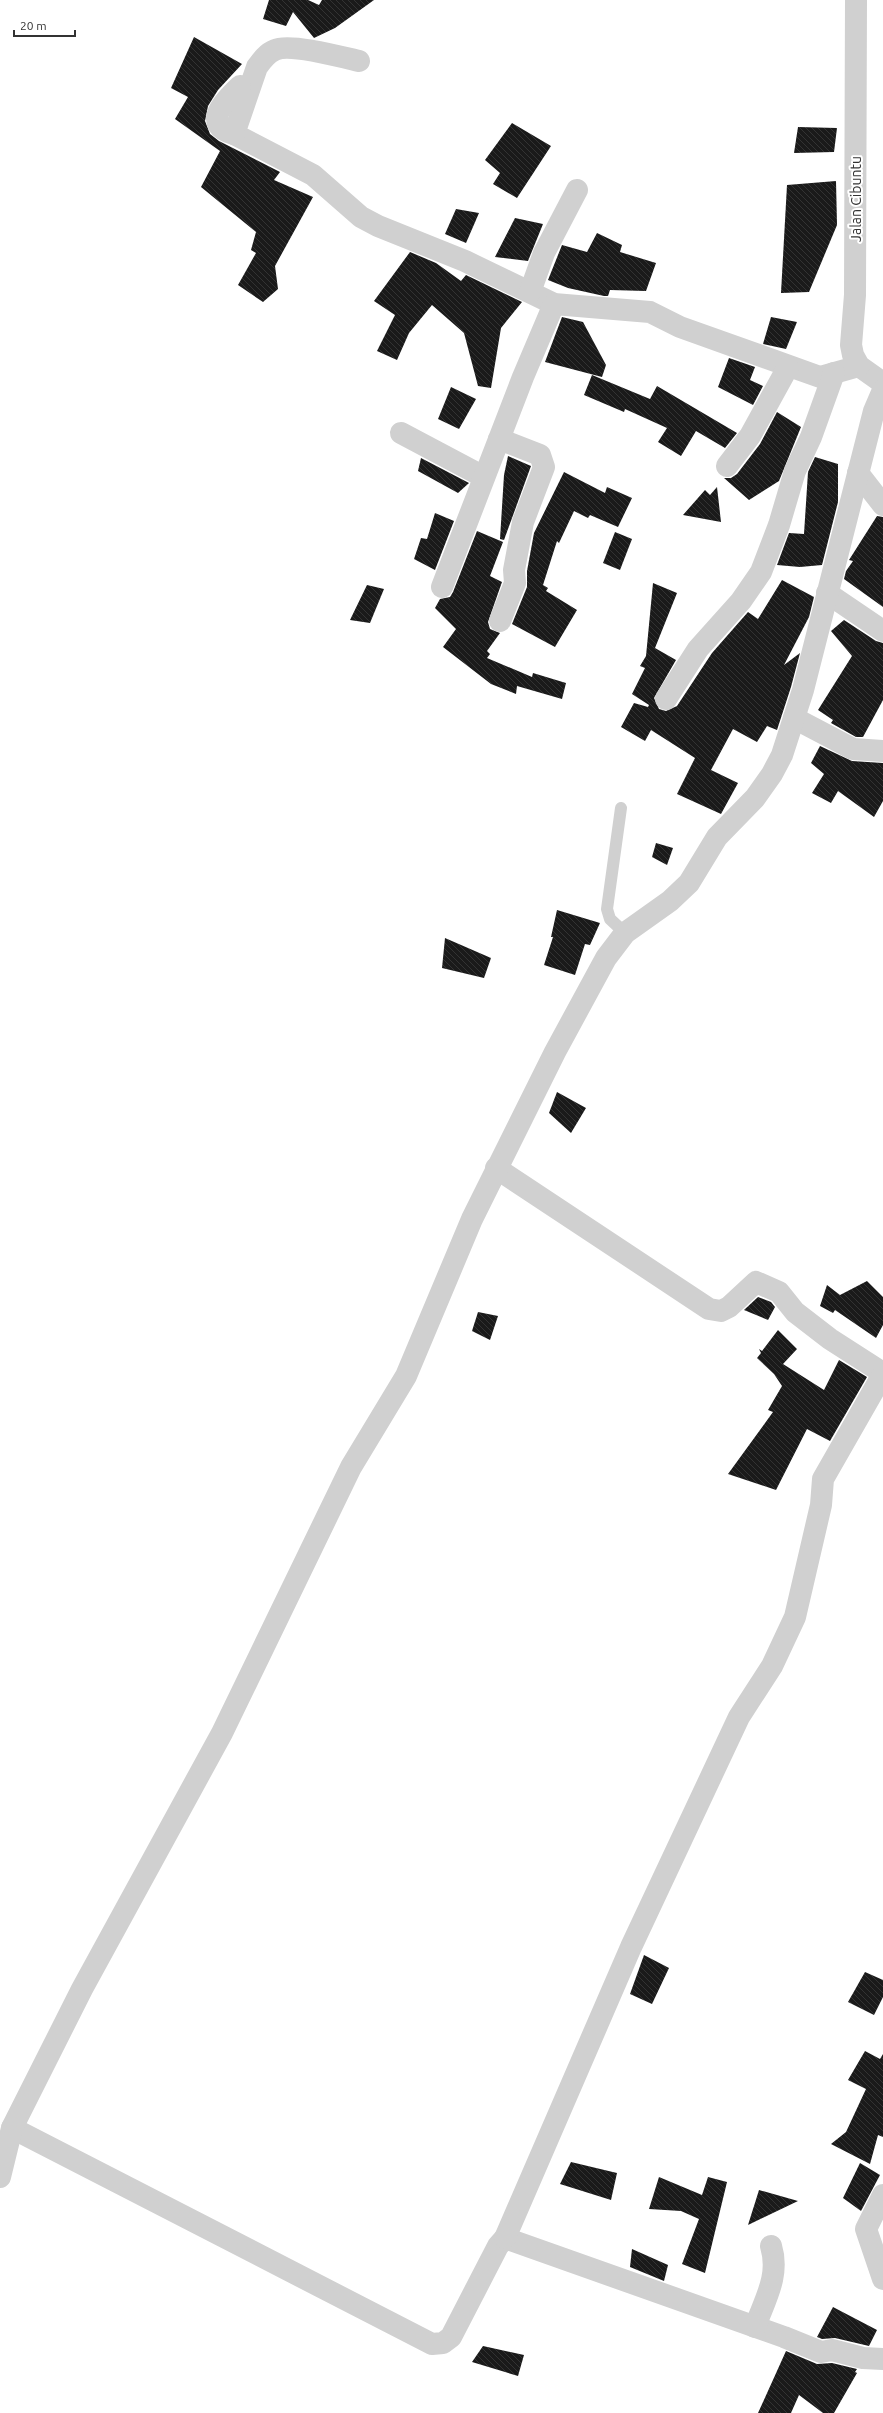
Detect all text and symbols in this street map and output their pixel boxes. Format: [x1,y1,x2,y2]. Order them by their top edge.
scale bar [14,12,75,38]
text: 20 m [20,19,47,32]
street label: Jalan Cibuntu [848,156,864,242]

